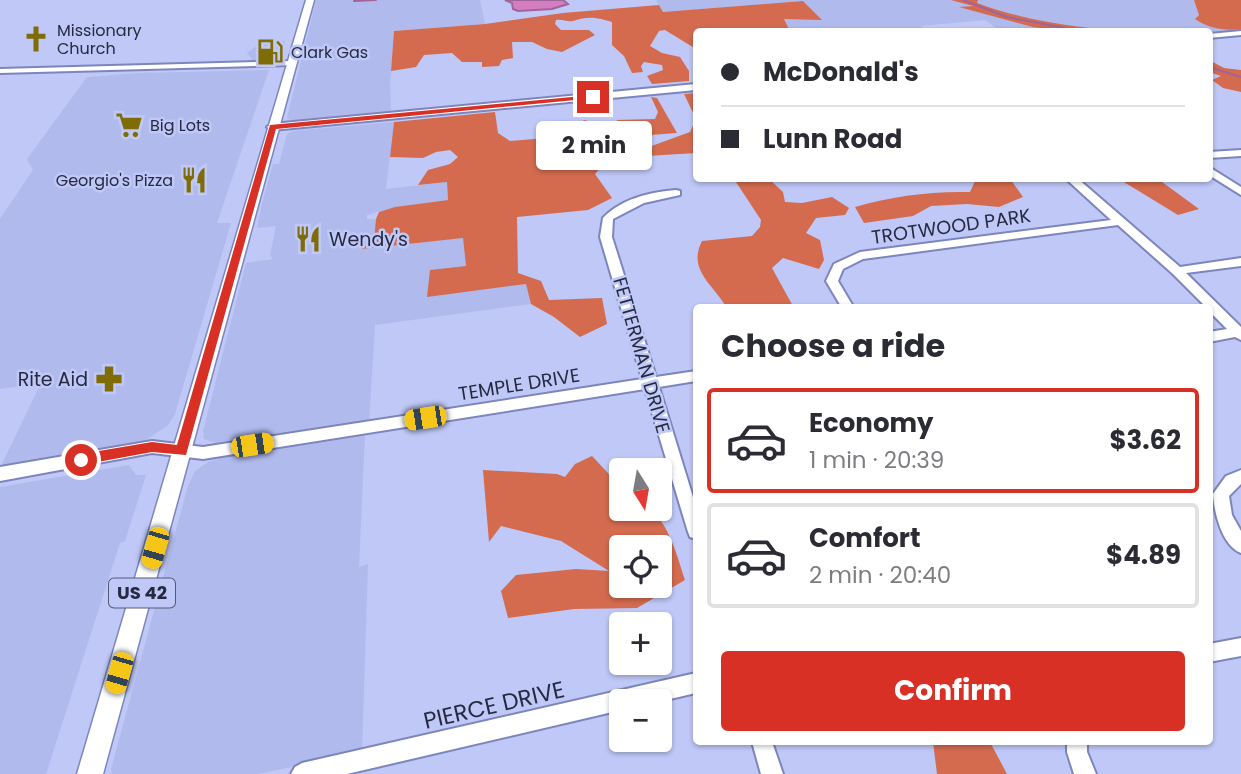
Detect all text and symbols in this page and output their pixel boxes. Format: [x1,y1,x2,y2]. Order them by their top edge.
place label: Missionary Church [57,19,142,60]
church icon: Missionary Church [21,24,51,54]
fuel station icon: Clark Gas [255,37,285,67]
place label: Clark Gas [291,41,368,64]
text: McDonald's [763,54,919,90]
route end [577,81,609,113]
supermarket icon: Big Lots [114,110,144,140]
place label: Big Lots [150,114,210,137]
text: Lunn Road [763,121,902,157]
callout: 2 min [535,122,651,170]
text: 2 min [562,129,626,161]
restaurant icon: Georgio's Pizza [179,165,209,195]
place label: Georgio's Pizza [56,169,173,192]
street label: TROTWOOD PARK [870,202,1033,251]
restaurant icon: Wendy's [293,224,323,254]
place label: Wendy's [329,226,408,253]
street label: FETTERMAN DRIVE [606,274,677,436]
text: Choose a ride [721,323,945,368]
street label: TEMPLE DRIVE [456,362,582,407]
pharmacy icon: Rite Aid [94,364,124,394]
place label: Rite Aid [18,366,88,393]
car [403,404,448,432]
text: Economy [809,405,933,441]
icon: car [725,409,788,472]
text: $3.62 [1109,422,1181,458]
car [230,431,275,459]
route start [65,444,97,476]
text: 1 min · 20:39 [809,444,944,476]
north arrow [609,458,672,522]
map controls [609,458,672,752]
text: Comfort [809,520,921,556]
icon: car [725,524,788,587]
car [140,525,171,571]
button: locate [609,535,672,598]
text: $4.89 [1106,537,1181,573]
text: 2 min · 20:40 [809,559,951,591]
road number: US 42 [109,578,175,608]
button: + [609,612,672,675]
car [104,650,135,696]
button: Confirm [721,651,1185,731]
street label: PIERCE DRIVE [420,673,568,737]
button: − [609,689,672,752]

